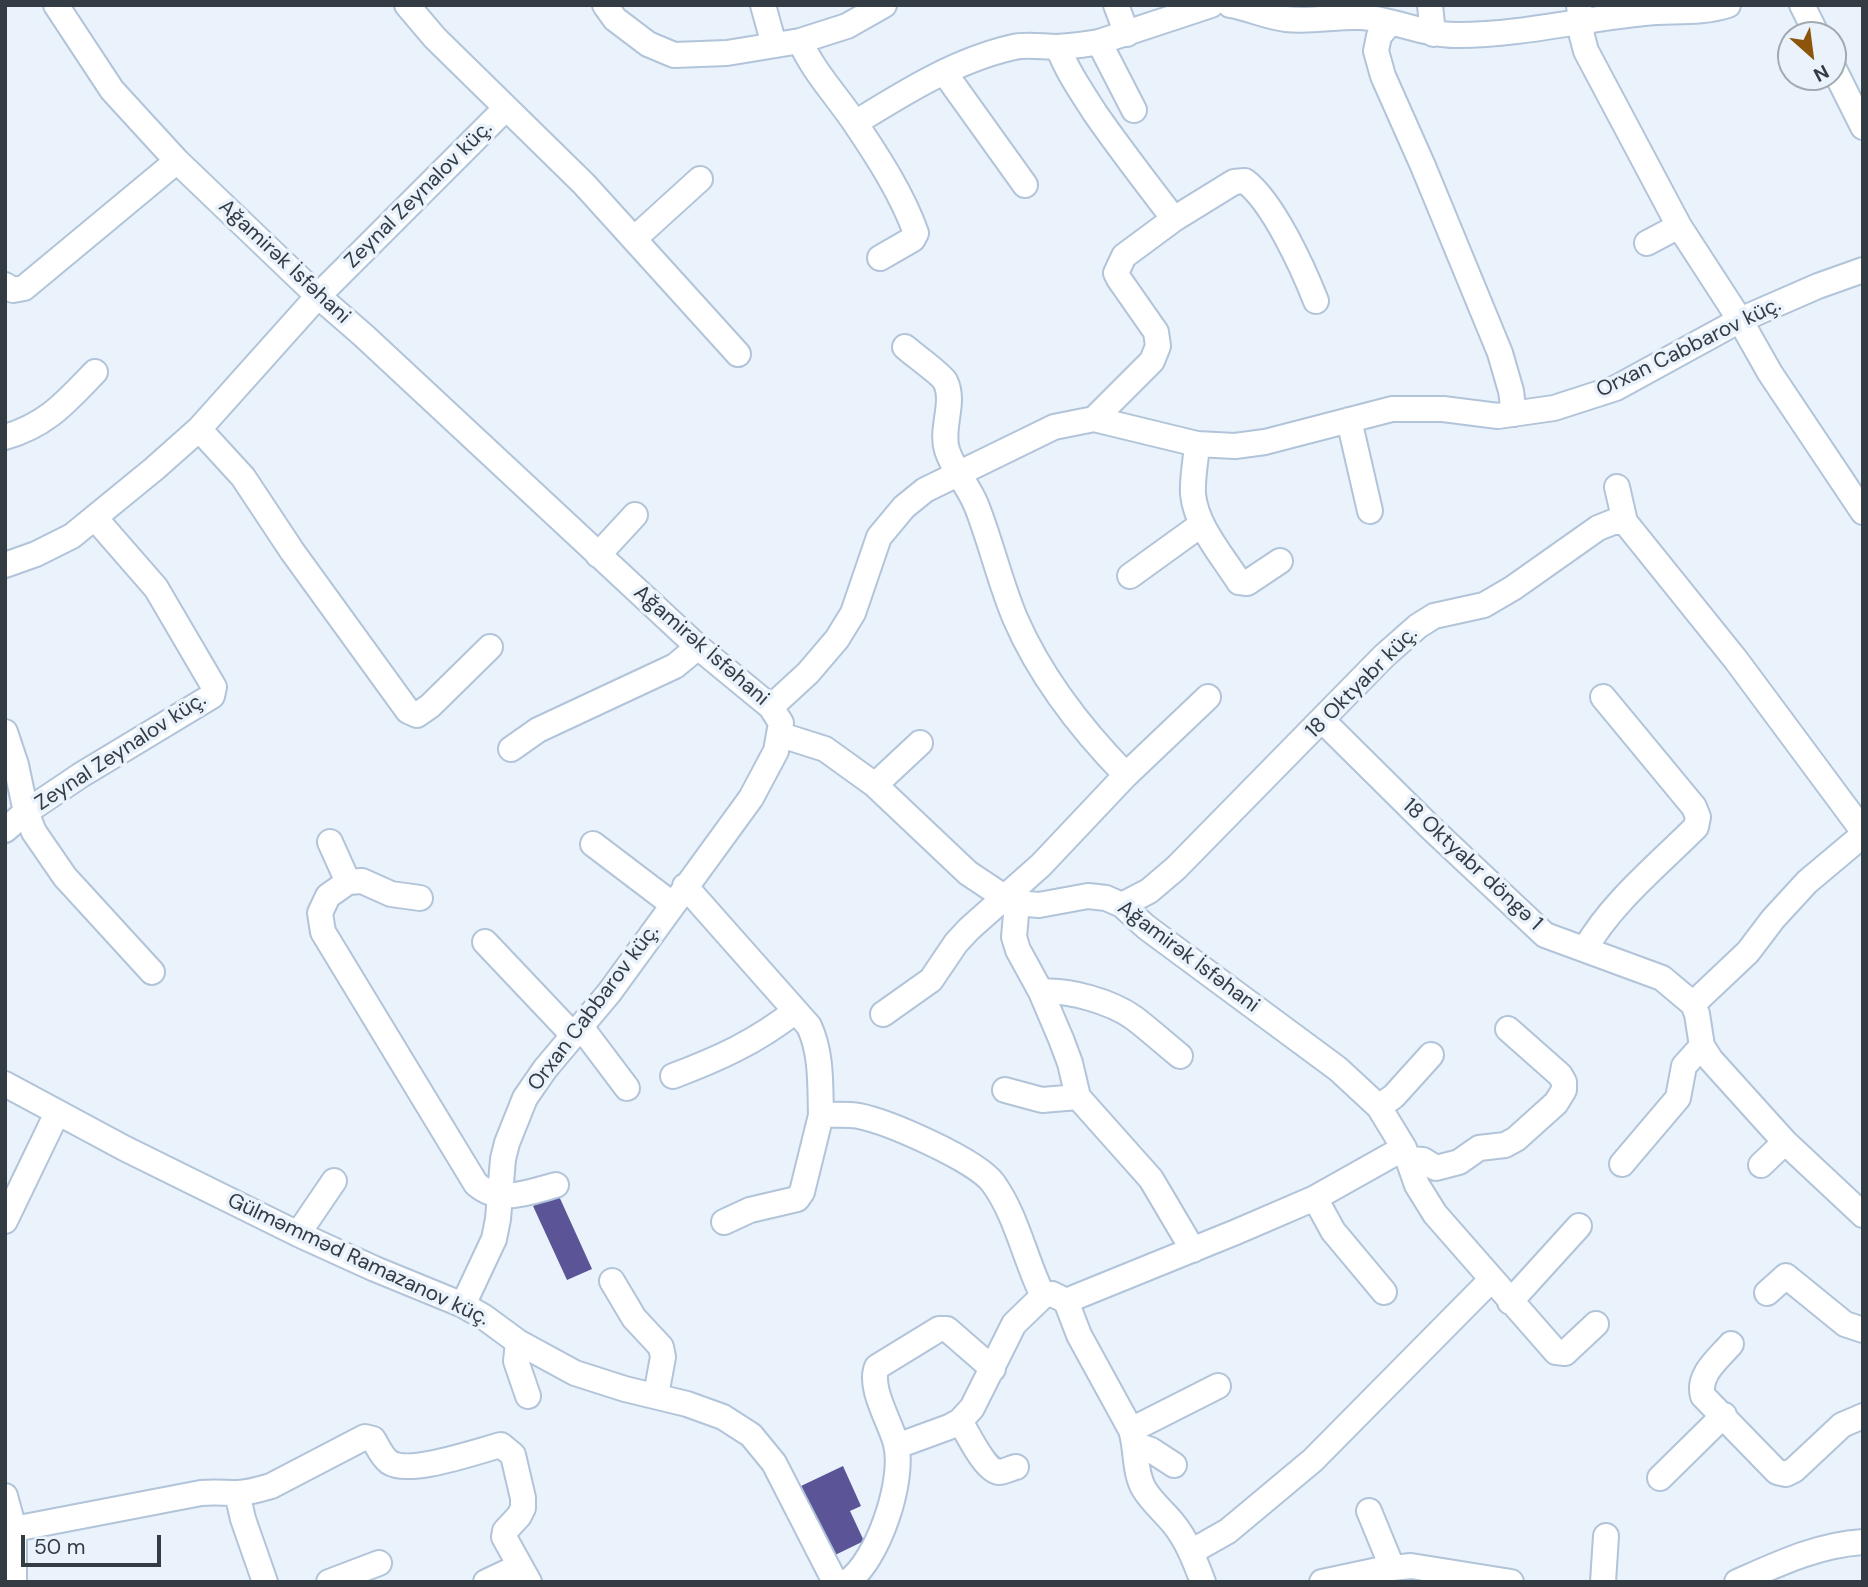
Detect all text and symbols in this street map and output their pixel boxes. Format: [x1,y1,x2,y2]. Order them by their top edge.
north arrow [1777,21,1847,91]
text: N [1809,59,1833,88]
street label: Zeynal Zeynalov küç. [340,116,498,274]
street label: Ağamirək İsfəhani [213,194,355,330]
street label: Orxan Cabbarov küç. [1593,292,1785,404]
street label: Ağamirək İsfəhani [628,580,774,712]
street label: 18 Oktyabr küç. [1301,622,1423,744]
street label: Zeynal Zeynalov küç. [31,687,211,817]
street label: 18 Oktyabr döngə 1 [1397,794,1547,936]
street label: Ağamirək İsfəhani [1112,895,1264,1019]
street label: Orxan Cabbarov küç. [523,920,665,1096]
street label: Gülməmməd Ramazanov küç. [223,1188,493,1332]
scale bar [24,1520,164,1564]
text: 50 m [34,1533,85,1561]

